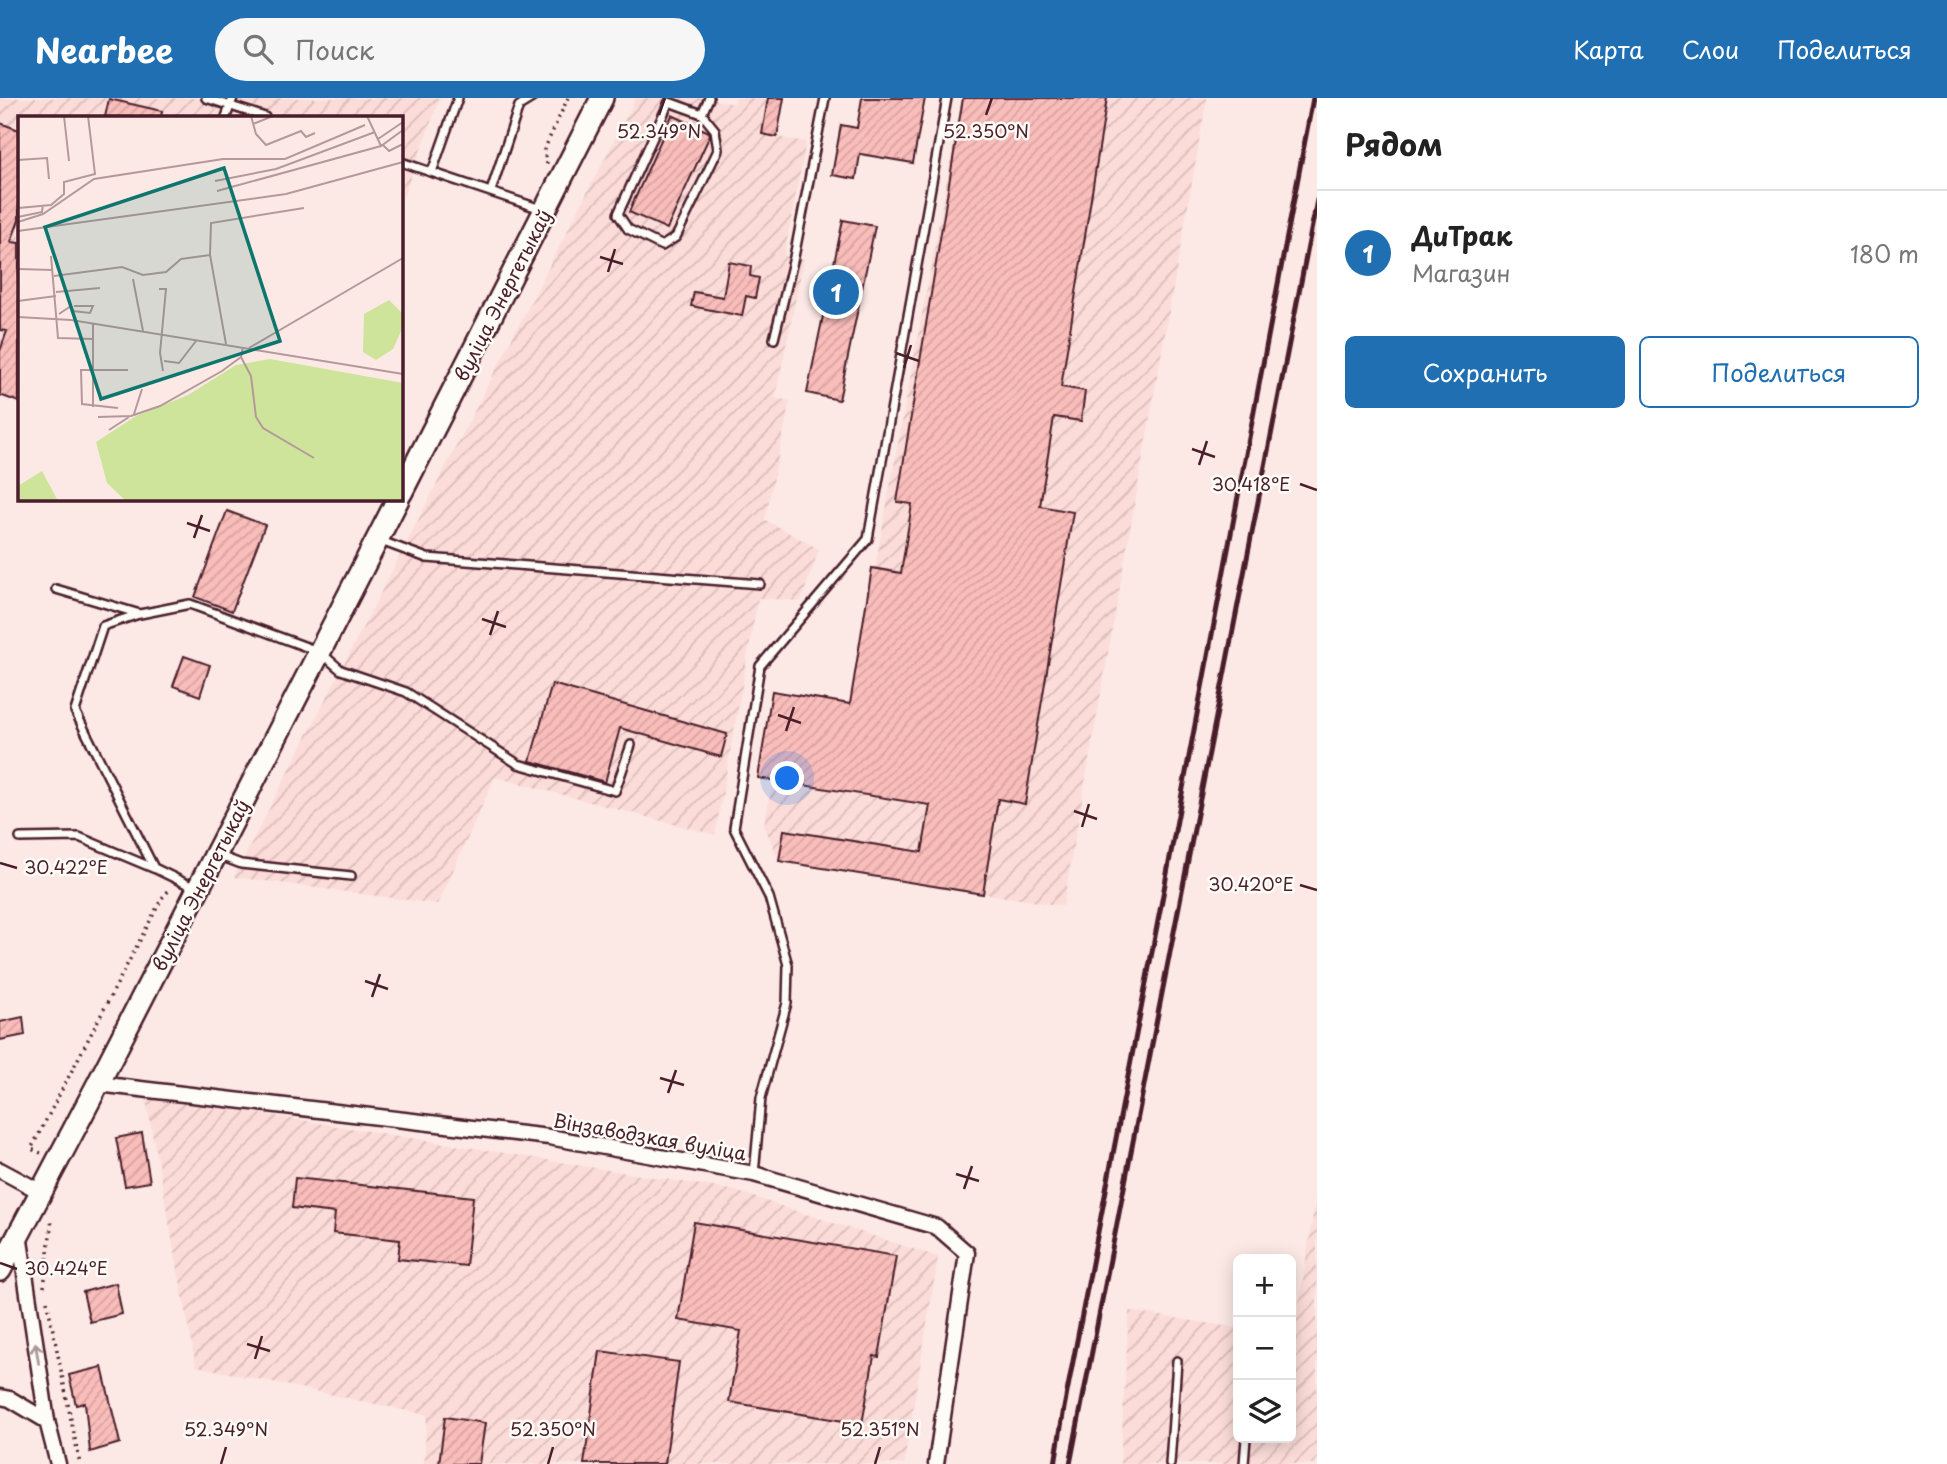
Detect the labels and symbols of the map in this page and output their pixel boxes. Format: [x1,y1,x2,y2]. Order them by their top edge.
inset map [18,116,402,500]
text: 52.349°N [617,117,701,144]
text: 52.350°N [943,117,1029,144]
street label: вуліца Энергетыкаў [447,204,557,386]
pin: 1 [813,266,859,318]
text: 30.418°E [1212,470,1290,497]
your location [770,761,804,795]
street label: вуліца Энергетыкаў [145,794,255,976]
text: 30.422°E [24,853,108,880]
text: 30.420°E [1208,870,1294,897]
street label: Вінзаводзкая вуліца [551,1105,749,1167]
text: 30.424°E [24,1254,108,1281]
one-way arrow [30,1342,43,1365]
text: 52.349°N [184,1415,268,1442]
text: 52.350°N [510,1415,596,1442]
text: 52.351°N [840,1415,920,1442]

